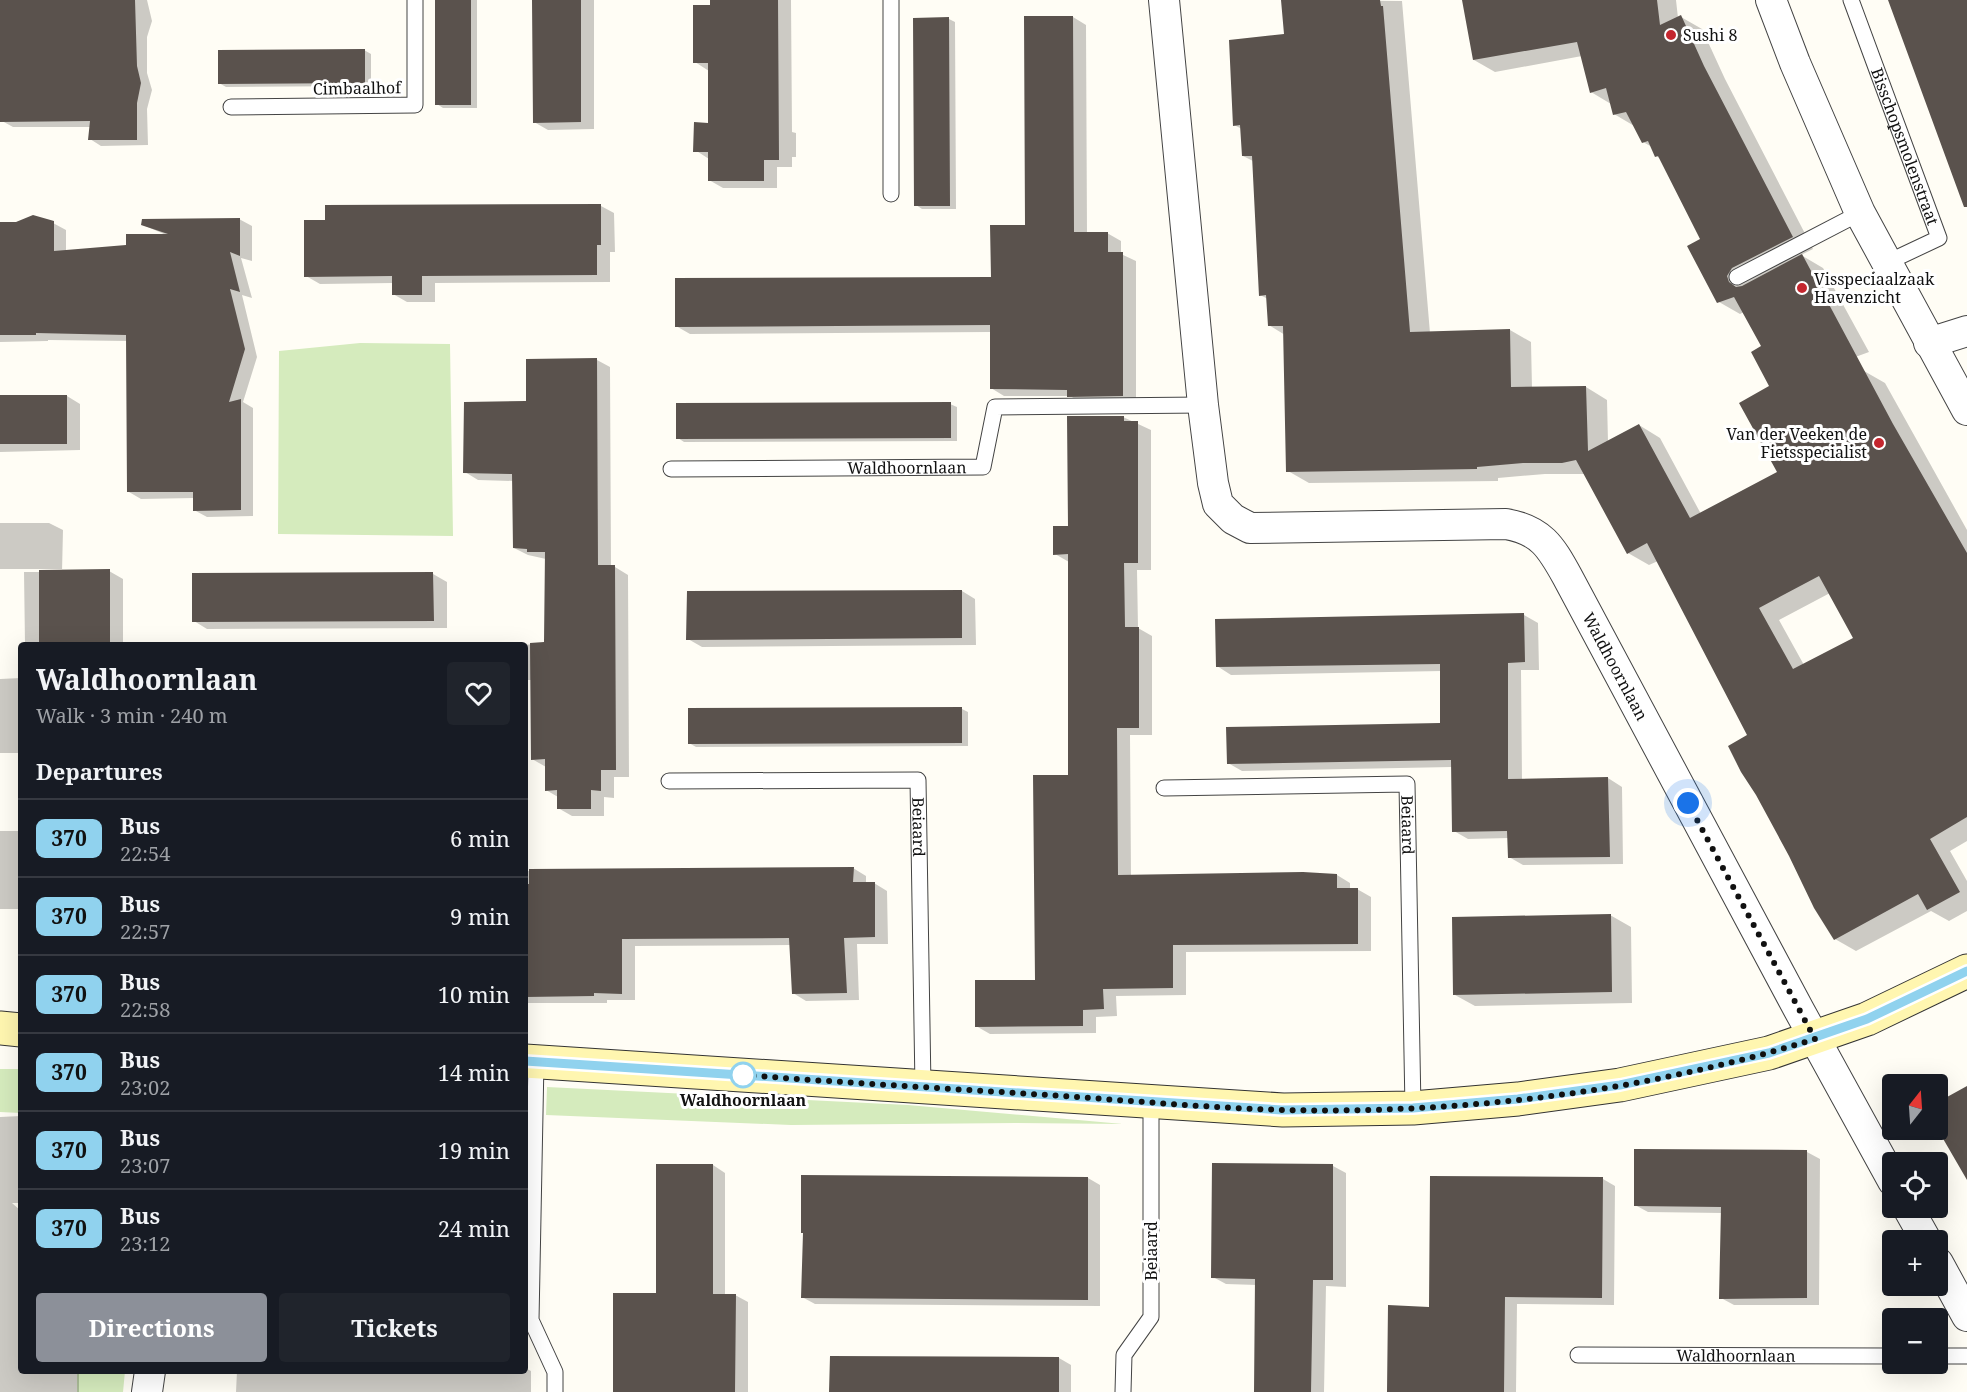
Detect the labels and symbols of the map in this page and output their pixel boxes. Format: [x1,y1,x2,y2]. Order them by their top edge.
place label: Sushi 8 [1683,24,1738,46]
marker: Sushi 8 [1664,28,1678,42]
street label: Bisschopsmolenstraat [1866,65,1944,228]
street label: Cimbaalhof [313,76,403,100]
place label: Visspeciaalzaak Havenzicht [1814,268,1935,308]
marker: Visspeciaalzaak Havenzicht [1795,281,1809,295]
place label: Van der Veeken de Fietsspecialist [1726,423,1867,463]
marker: Van der Veeken de Fietsspecialist [1872,436,1886,450]
street label: Waldhoornlaan [847,456,967,479]
street label: Waldhoornlaan [1577,609,1653,724]
your location [1673,788,1703,818]
street label: Beiaard [1396,795,1419,855]
street label: Beiaard [907,797,930,857]
marker: Waldhoornlaan [730,1062,756,1088]
north arrow [1882,1074,1948,1140]
place label: Waldhoornlaan [680,1089,807,1111]
street label: Beiaard [1140,1221,1162,1281]
street label: Waldhoornlaan [1676,1344,1796,1367]

